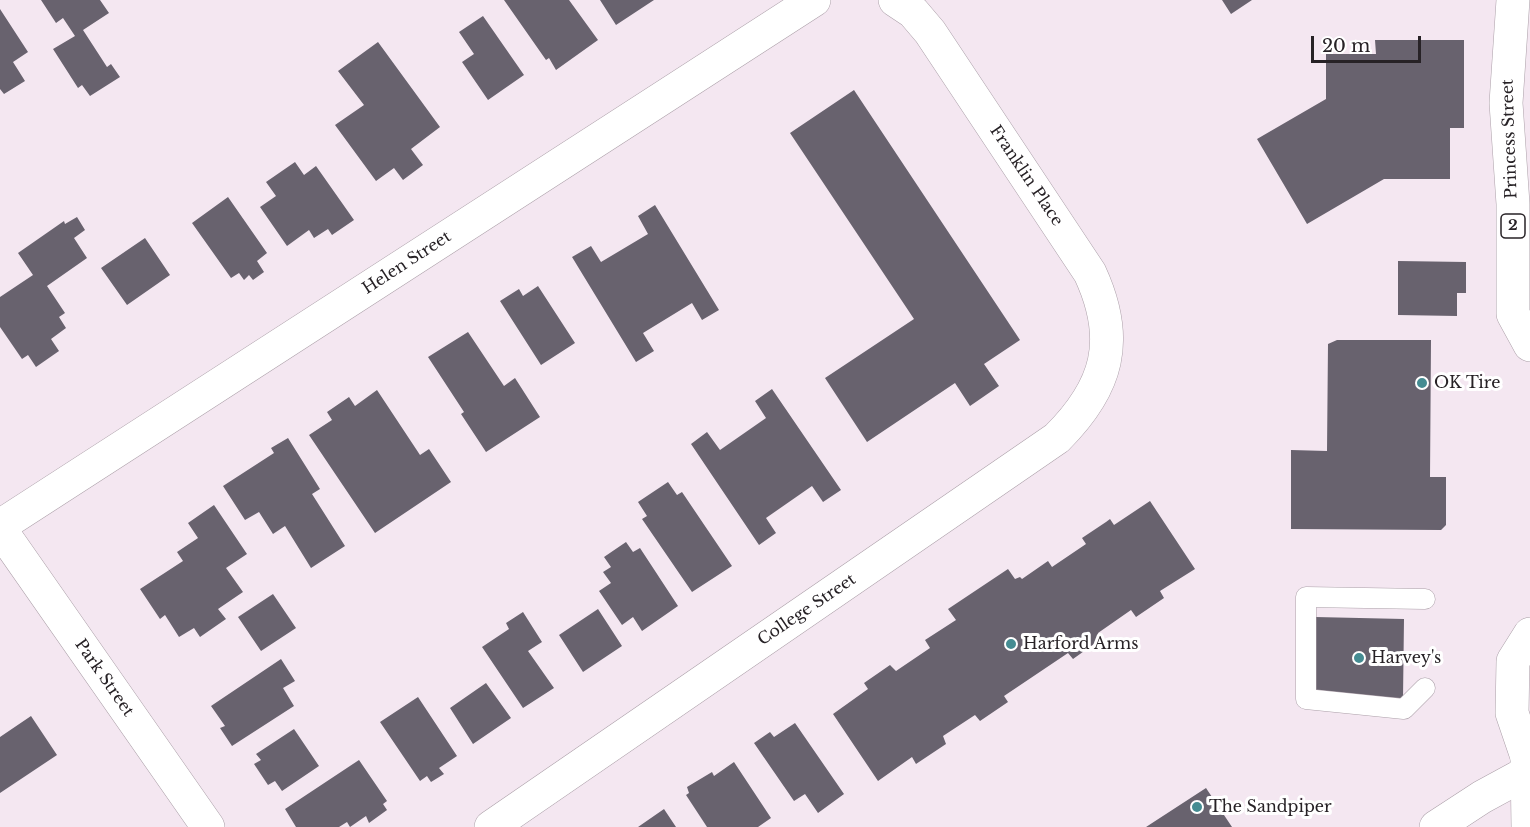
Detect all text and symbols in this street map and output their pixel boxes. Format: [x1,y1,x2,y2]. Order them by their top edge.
scale bar [1314,24,1424,62]
text: 20 m [1322,35,1370,57]
street label: Princess Street [1498,79,1522,199]
street label: Franklin Place [985,122,1067,230]
road number: 2 [1501,214,1525,238]
street label: Helen Street [359,227,455,299]
place label: OK Tire [1434,373,1500,393]
marker: OK Tire [1415,376,1429,390]
street label: College Street [754,570,860,650]
place label: Harford Arms [1023,634,1138,654]
street label: Park Street [70,636,138,720]
marker: Harford Arms [1004,637,1018,651]
place label: Harvey's [1371,648,1441,668]
marker: Harvey's [1352,651,1366,665]
place label: The Sandpiper [1209,797,1332,817]
marker: The Sandpiper [1190,800,1204,814]

